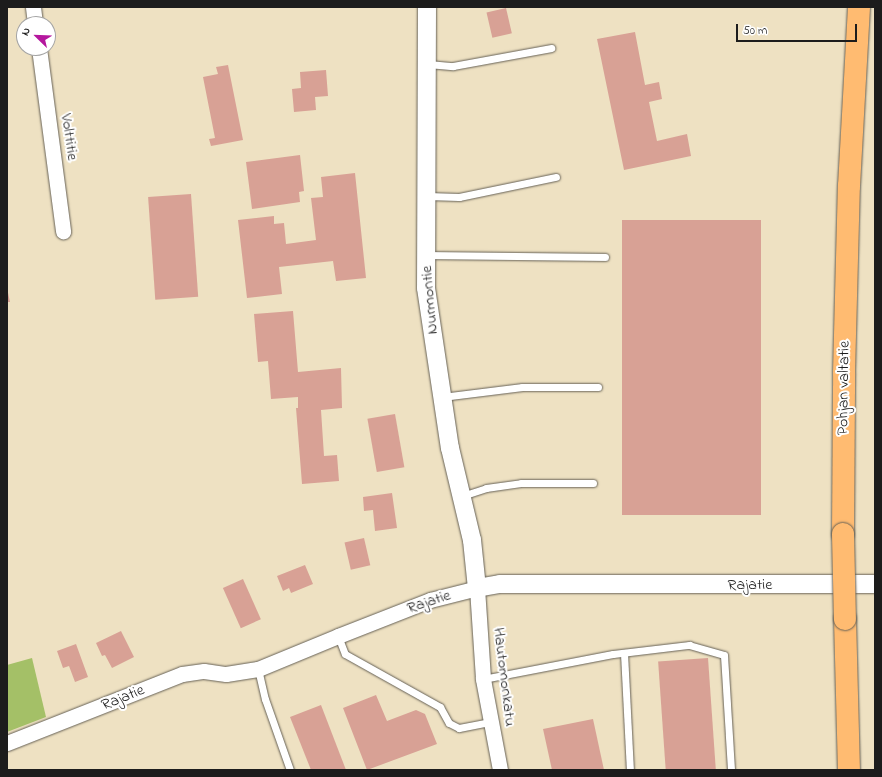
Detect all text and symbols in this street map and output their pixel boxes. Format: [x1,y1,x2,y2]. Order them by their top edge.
north arrow [16,16,56,56]
scale bar [738,16,859,42]
text: 50 m [743,22,767,40]
text: N [17,25,35,38]
street label: Volttitie [56,112,82,162]
street label: Nurmontie [417,265,443,335]
street label: Pohjan valtatie [834,341,854,435]
street label: Rajatie [728,575,772,595]
street label: Rajatie [405,586,453,618]
street label: Hautomonkatu [488,626,520,728]
street label: Rajatie [99,681,147,715]

